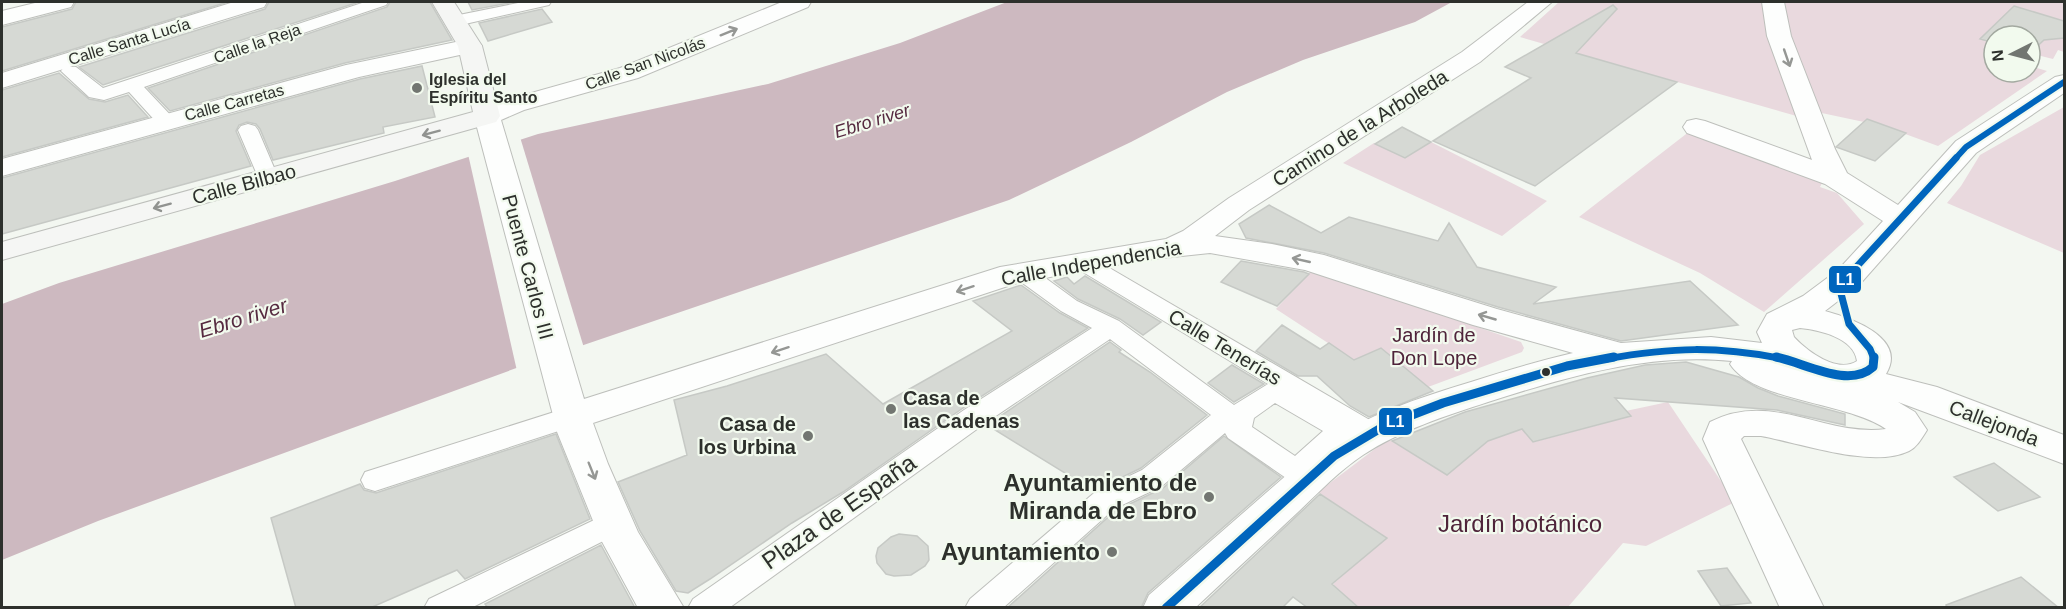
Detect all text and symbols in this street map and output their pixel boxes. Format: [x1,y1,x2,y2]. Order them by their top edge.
street label: Calle Santa Lucía [66,15,192,68]
street label: Calle la Reja [212,21,303,66]
north arrow [1982,24,2042,84]
one-way arrow [719,26,738,37]
street label: Calle San Nicolás [583,34,707,93]
one-way arrow [1783,48,1794,67]
text: N [1989,49,2007,62]
street label: Camino de la Arboleda [1268,65,1452,191]
place label: Iglesia del Espíritu Santo [429,71,538,106]
street label: Calle Carretas [183,81,286,124]
marker: Iglesia del Espíritu Santo [410,81,424,95]
water label: Ebro river [832,100,913,142]
one-way arrow [422,128,441,139]
street label: Calle Bilbao [190,160,298,208]
street label: Puente Carlos III [498,192,558,342]
one-way arrow [153,201,172,213]
street label: Calle Independencia [999,236,1184,290]
one-way arrow [1292,253,1311,265]
line badge: L1 [1828,265,1862,294]
text: L1 [1836,271,1854,288]
one-way arrow [956,284,975,295]
water label: Ebro river [196,293,291,342]
street label: Calle Tenerías [1165,305,1285,389]
one-way arrow [1478,311,1497,322]
park label: Jardín de Don Lope [1391,324,1477,369]
one-way arrow [771,345,790,356]
unlabelled marker [1540,366,1552,378]
place label: Casa de las Cadenas [903,387,1020,432]
street label: Callejonda [1946,396,2043,451]
marker: Casa de las Cadenas [884,402,898,416]
line badge: L1 [1378,407,1413,436]
place label: Casa de los Urbina [698,413,797,458]
text: L1 [1386,413,1404,430]
marker: Casa de los Urbina [801,429,815,443]
street label: Plaza de España [757,448,921,575]
one-way arrow [587,462,598,480]
place label: Ayuntamiento de Miranda de Ebro [1003,469,1197,524]
marker: Ayuntamiento de Miranda de Ebro [1202,490,1216,504]
park label: Jardín botánico [1438,510,1602,537]
place label: Ayuntamiento [941,538,1100,565]
marker: Ayuntamiento [1105,545,1119,559]

